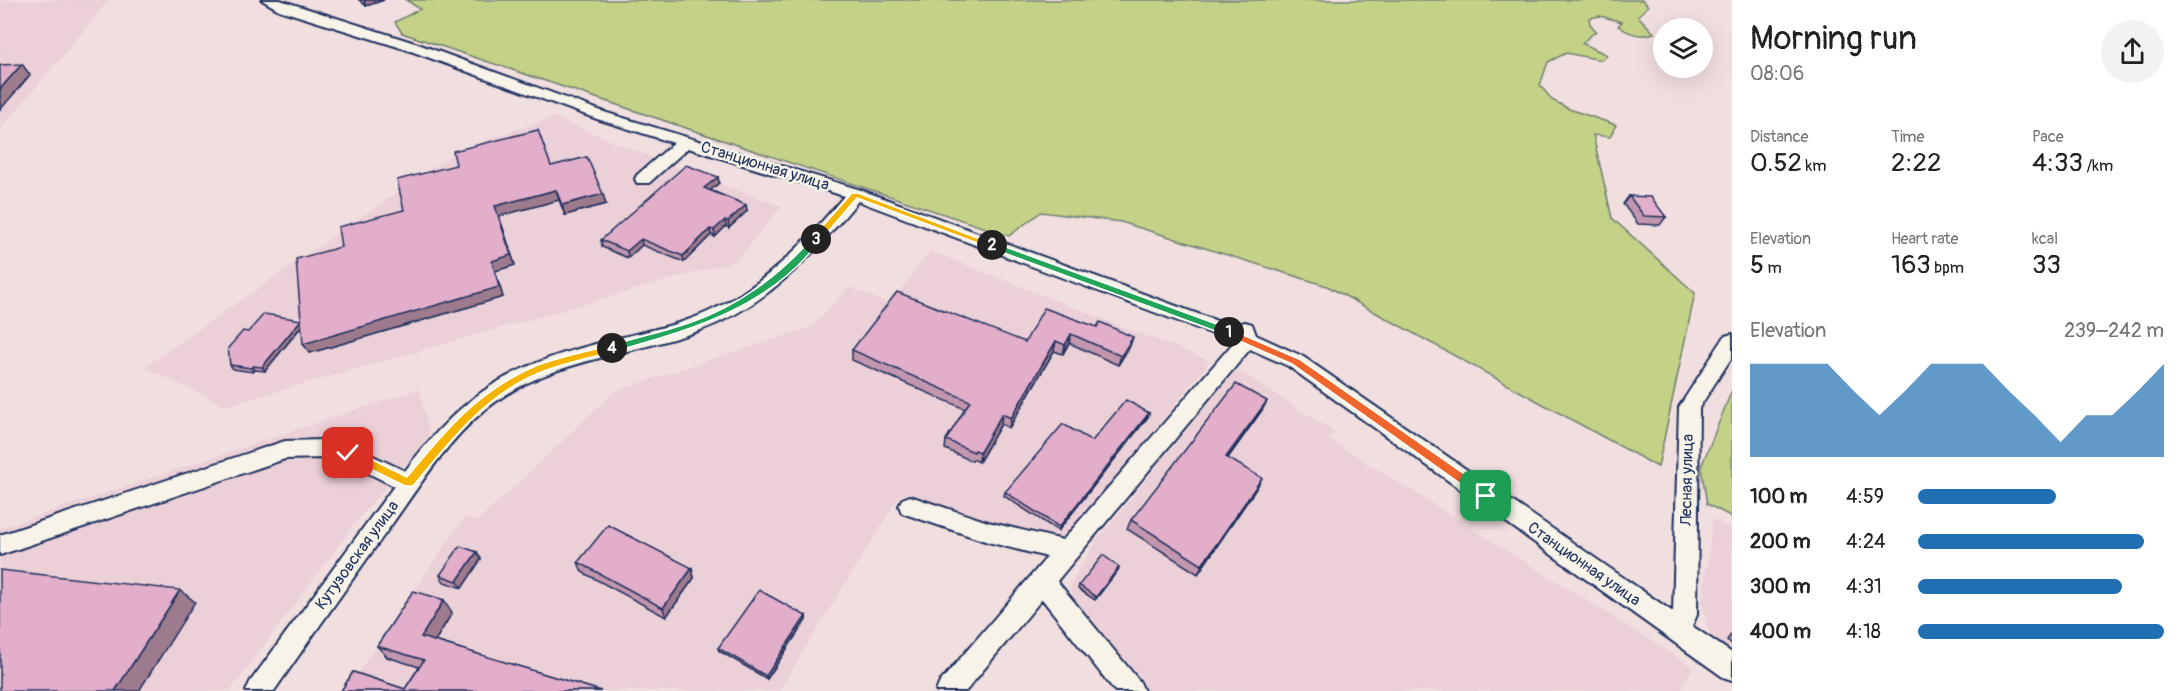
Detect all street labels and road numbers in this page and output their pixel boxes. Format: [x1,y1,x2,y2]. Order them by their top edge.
street label: Станционная улица [698,137,832,195]
street label: Лесная улица [1676,434,1698,527]
street label: Кутузовская улица [311,497,403,613]
street label: Станционная улица [1524,518,1644,610]

